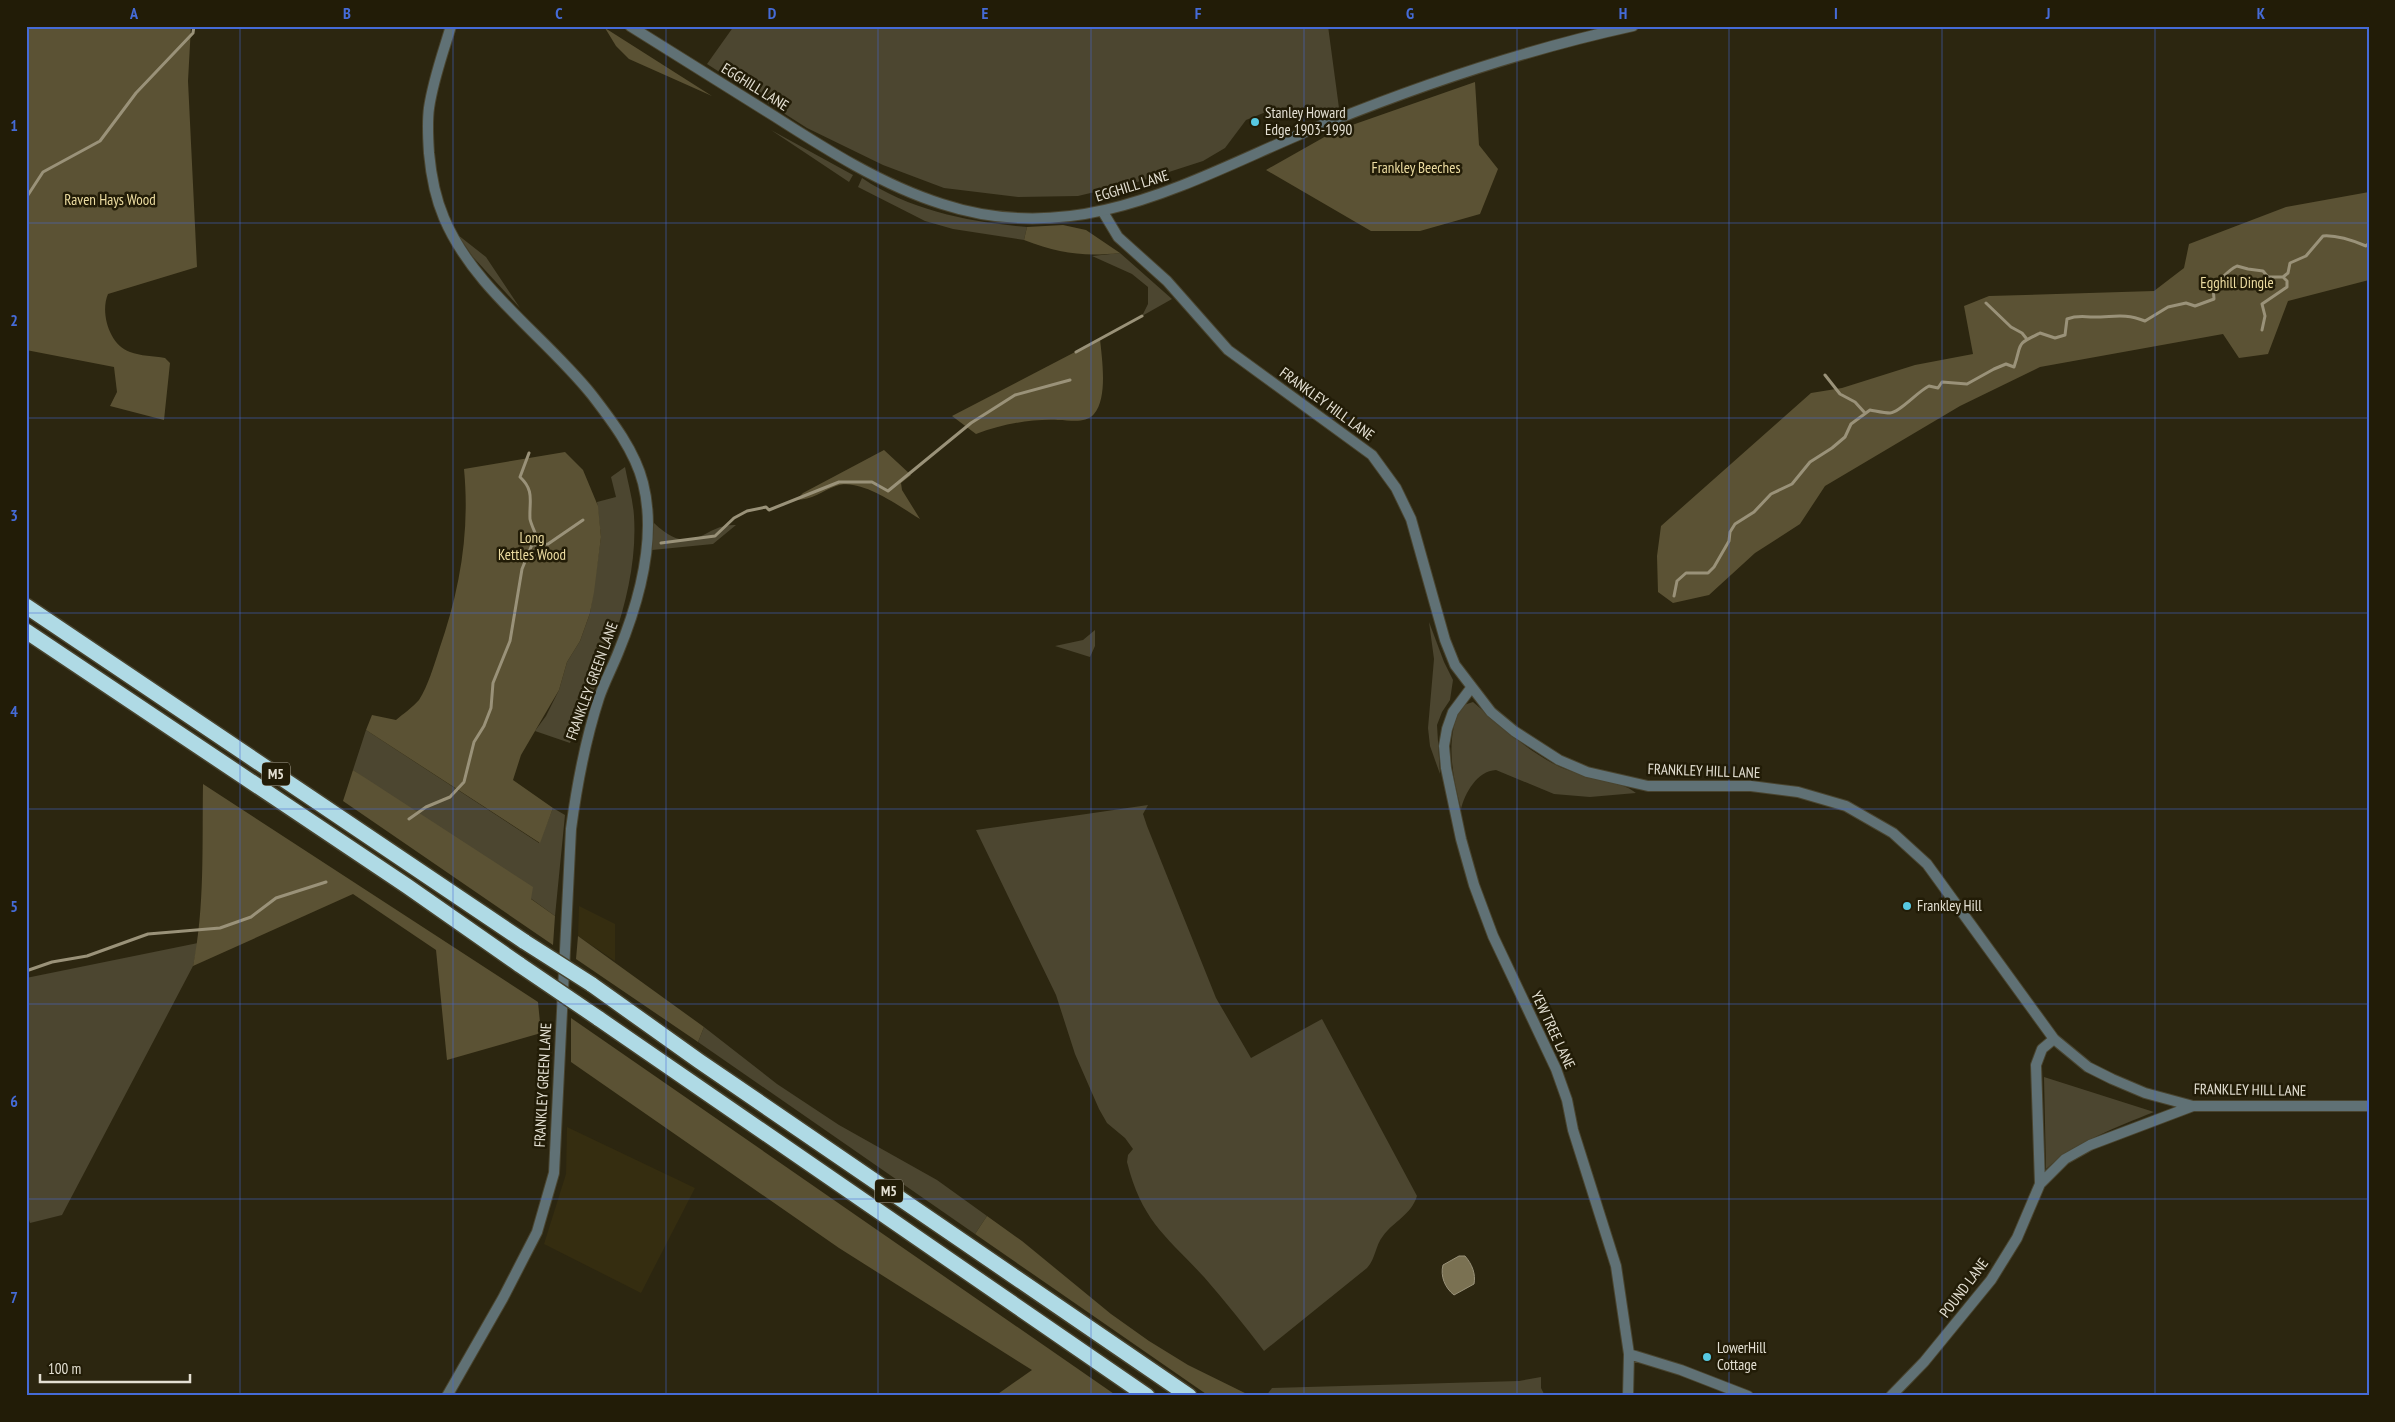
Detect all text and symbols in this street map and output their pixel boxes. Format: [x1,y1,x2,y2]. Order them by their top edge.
text: A [129,3,139,23]
text: B [343,3,351,23]
text: C [555,3,563,23]
text: D [768,3,777,23]
text: E [982,3,989,23]
text: F [1195,3,1202,23]
text: G [1406,3,1414,23]
text: H [1619,3,1627,23]
text: I [1834,3,1838,23]
text: J [2045,3,2050,23]
text: K [2257,3,2266,23]
street label: EGGHILL LANE [718,58,792,115]
place label: Stanley Howard Edge 1903-1990 [1265,103,1352,139]
text: 1 [10,115,18,135]
marker: Stanley Howard Edge 1903-1990 [1249,116,1261,128]
park label: Frankley Beeches [1372,158,1460,177]
street label: EGGHILL LANE [1093,165,1171,206]
park label: Raven Hays Wood [64,190,156,209]
park label: Egghill Dingle [2200,273,2274,292]
text: 2 [10,310,18,330]
street label: FRANKLEY HILL LANE [1276,363,1378,444]
text: 3 [10,505,18,525]
park label: Long Kettles Wood [498,528,566,564]
street label: FRANKLEY GREEN LANE [561,619,622,743]
text: 4 [10,701,18,721]
street label: FRANKLEY HILL LANE [1647,759,1761,782]
road number: M5 [262,762,290,786]
text: 5 [10,896,18,916]
place label: Frankley Hill [1917,896,1982,915]
marker: Frankley Hill [1901,900,1913,912]
street label: YEW TREE LANE [1527,988,1580,1072]
street label: FRANKLEY GREEN LANE [530,1022,555,1148]
street label: FRANKLEY HILL LANE [2194,1079,2306,1100]
text: 6 [10,1091,18,1111]
road number: M5 [875,1180,903,1202]
street label: POUND LANE [1935,1254,1992,1321]
text: 7 [10,1287,18,1307]
place label: LowerHill Cottage [1717,1338,1767,1374]
marker: LowerHill Cottage [1701,1351,1713,1363]
scale bar [40,1352,190,1384]
text: 100 m [48,1359,81,1378]

